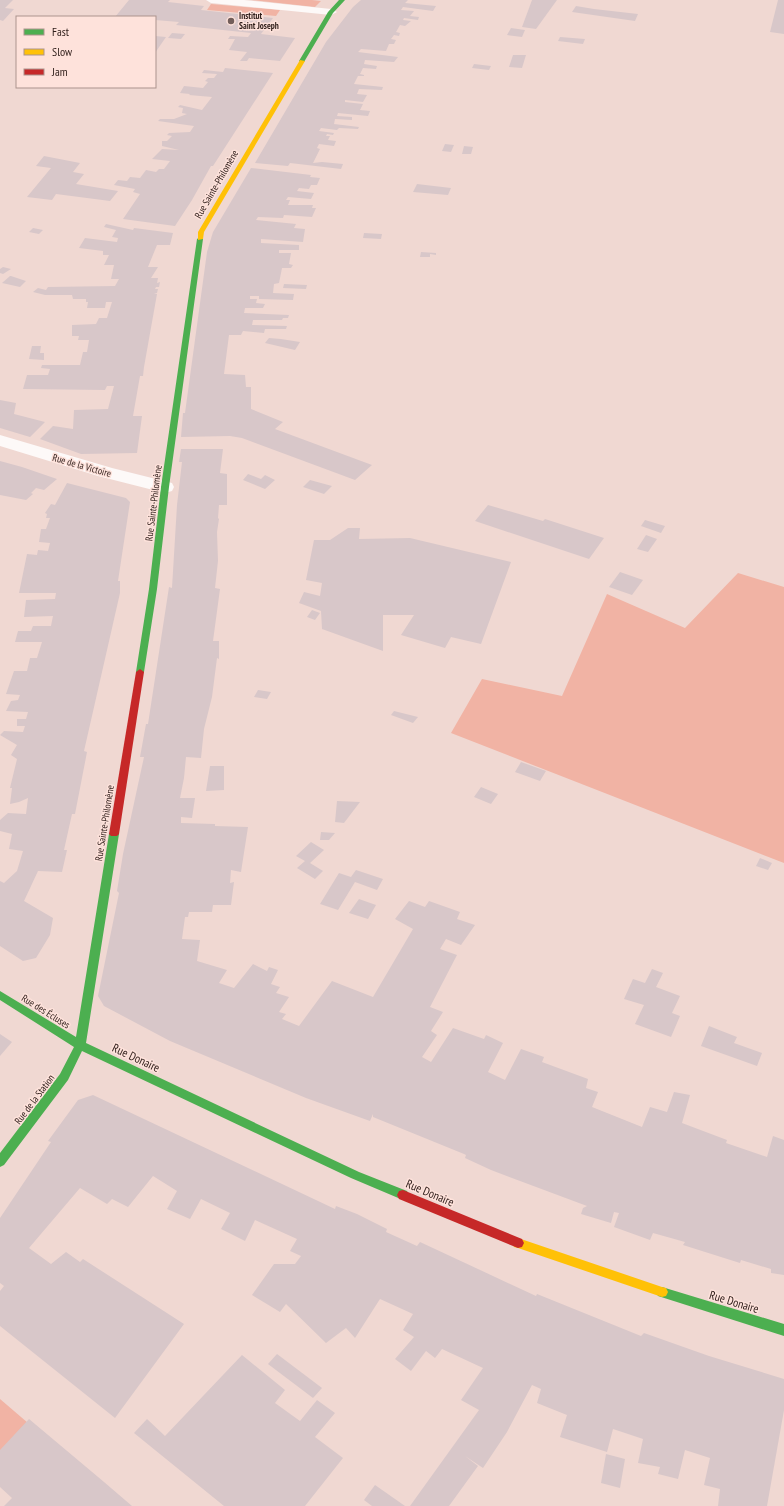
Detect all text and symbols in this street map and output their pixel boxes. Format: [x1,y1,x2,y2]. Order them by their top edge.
place label: Institut Saint Joseph [239,10,279,31]
legend [16,16,156,88]
marker: Institut Saint Joseph [226,16,236,26]
text: Fast [52,24,70,39]
text: Slow [52,44,73,59]
text: Jam [51,64,68,79]
street label: Rue Sainte-Philomène [192,148,241,221]
street label: Rue de la Victoire [51,451,113,480]
street label: Rue Sainte-Philomène [142,464,165,542]
street label: Rue Sainte-Philomène [92,784,117,862]
street label: Rue des Écluses [19,991,73,1032]
street label: Rue Donaire [110,1040,162,1075]
street label: Rue de la Station [11,1072,57,1127]
street label: Rue Donaire [404,1176,457,1209]
street label: Rue Donaire [708,1287,761,1316]

